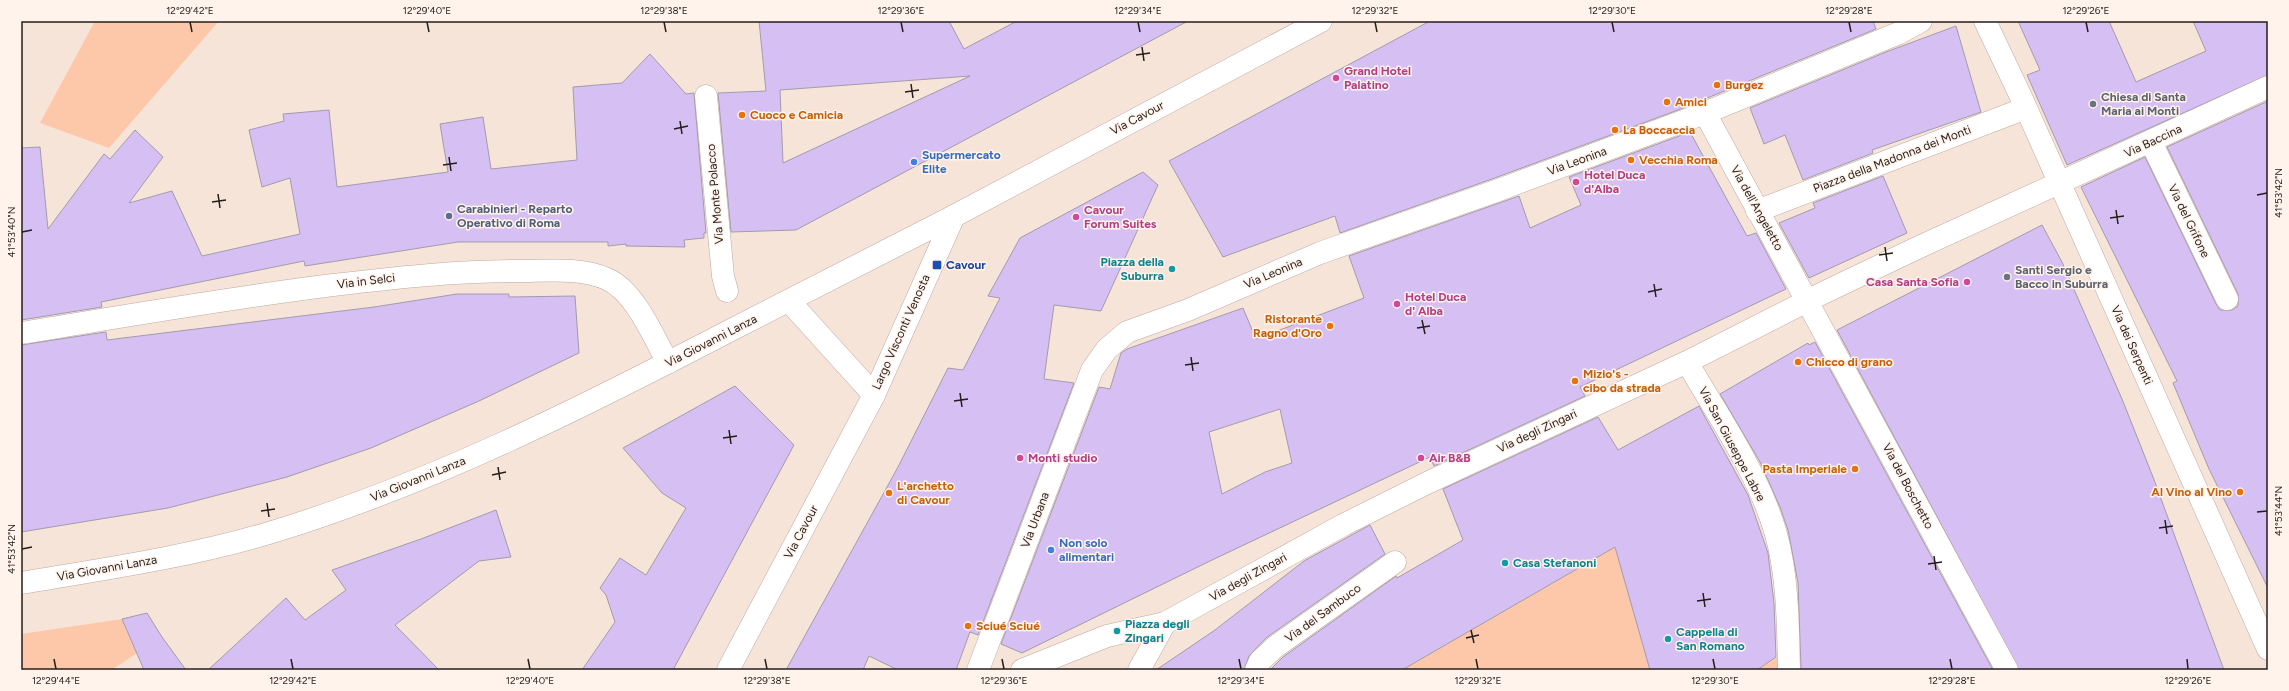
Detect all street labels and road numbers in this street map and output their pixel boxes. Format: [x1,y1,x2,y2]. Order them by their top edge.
street label: Via Cavour [1108,98,1166,138]
street label: Piazza della Madonna dei Monti [1811,122,1973,196]
street label: Via Baccina [2122,122,2184,160]
street label: Via Monte Polacco [704,143,726,245]
street label: Via Leonina [1545,144,1609,178]
street label: Via dell'Angeletto [1728,163,1786,253]
street label: Via del Grifone [2165,182,2213,260]
street label: Via Leonina [1242,254,1304,292]
street label: Via in Selci [336,270,396,292]
street label: Largo Visconti Venosta [869,272,933,392]
street label: Via dei Serpenti [2108,303,2156,387]
street label: Via Giovanni Lanza [663,312,759,370]
street label: Via San Giuseppe Labre [1696,384,1768,504]
street label: Via degli Zingari [1495,406,1579,456]
street label: Via del Boschetto [1880,441,1936,531]
street label: Via Giovanni Lanza [368,454,468,504]
street label: Via Urbana [1018,490,1052,550]
street label: Via Cavour [781,503,821,561]
street label: Via degli Zingari [1207,550,1289,604]
street label: Via Giovanni Lanza [56,552,158,584]
street label: Via del Sambuco [1282,581,1364,645]

